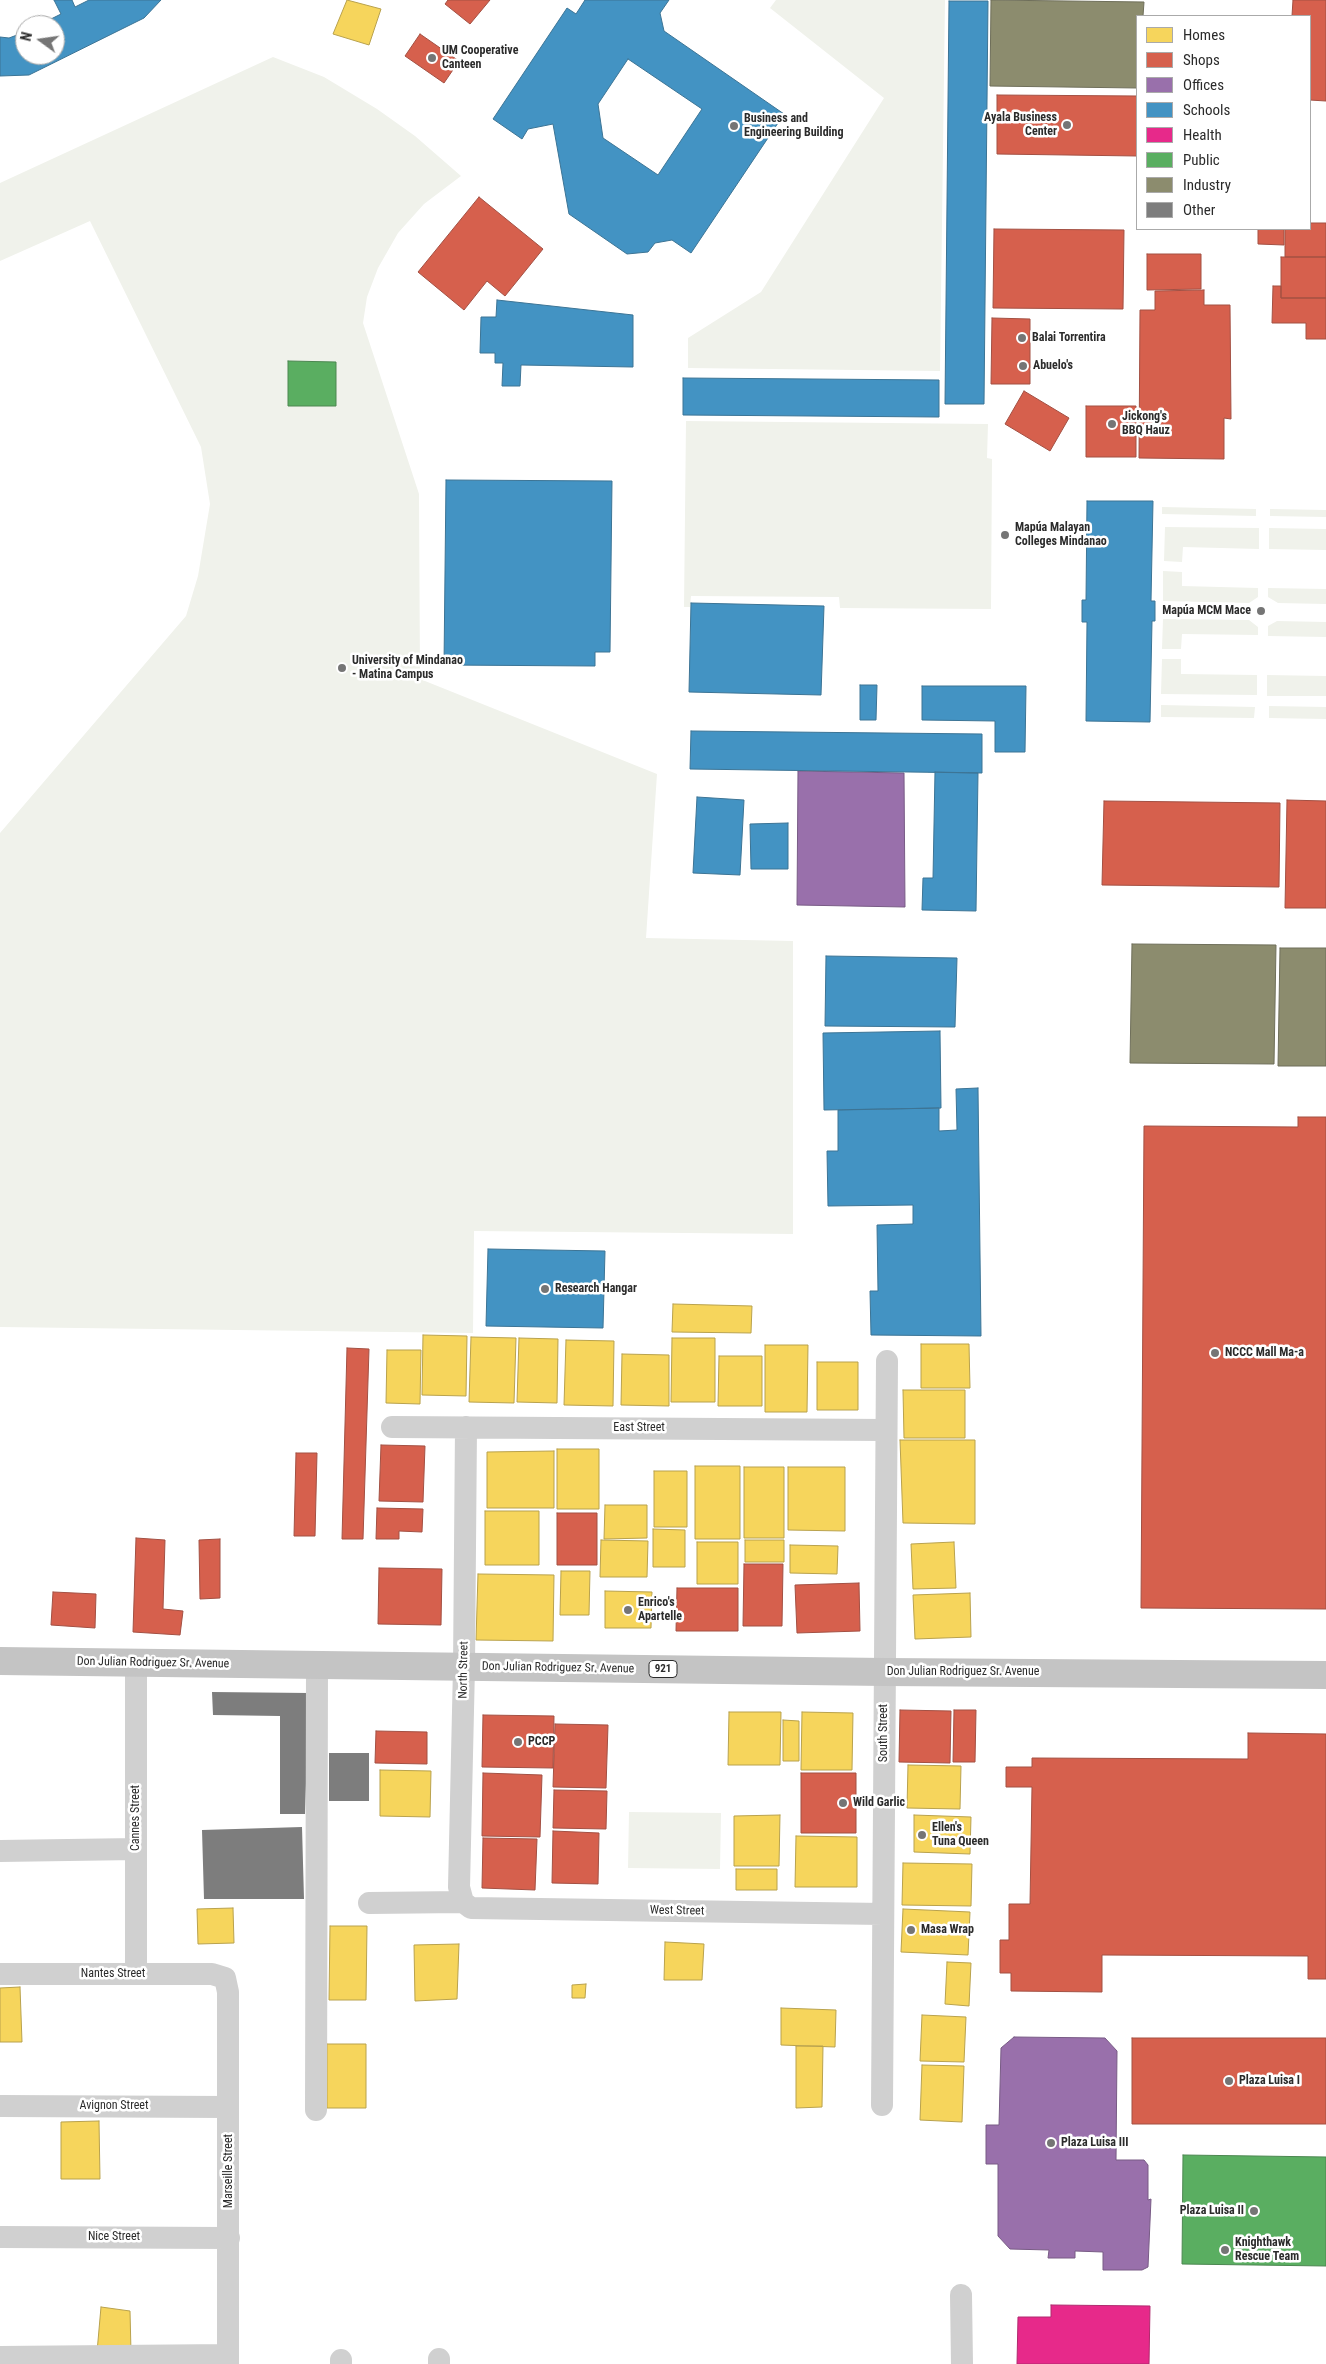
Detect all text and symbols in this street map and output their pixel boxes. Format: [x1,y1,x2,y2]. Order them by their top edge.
north arrow [15,15,65,65]
legend [1136,15,1311,230]
text: Homes [1183,26,1225,44]
text: N [18,31,35,43]
place label: UM Cooperative Canteen [442,44,518,72]
text: Shops [1183,51,1220,69]
marker: UM Cooperative Canteen [426,52,438,64]
text: Offices [1183,76,1224,94]
text: Schools [1183,101,1230,119]
place label: Ayala Business Center [984,111,1057,139]
place label: Business and Engineering Building [744,112,844,140]
marker: Ayala Business Center [1061,119,1073,131]
marker: Business and Engineering Building [728,120,740,132]
text: Health [1183,126,1222,144]
text: Public [1183,151,1220,169]
text: Industry [1183,176,1231,194]
text: Other [1183,201,1215,219]
place label: Balai Torrentira [1032,331,1106,345]
marker: Balai Torrentira [1016,332,1028,344]
place label: Abuelo's [1033,359,1073,373]
marker: Abuelo's [1017,360,1029,372]
place label: Jickong's BBQ Hauz [1122,410,1170,438]
marker: Jickong's BBQ Hauz [1106,418,1118,430]
place label: Mapúa Malayan Colleges Mindanao [1015,521,1107,549]
marker: Mapúa Malayan Colleges Mindanao [999,529,1011,541]
place label: Mapúa MCM Mace [1162,604,1251,618]
marker: Mapúa MCM Mace [1255,605,1267,617]
place label: University of Mindanao - Matina Campus [352,654,463,682]
marker: University of Mindanao - Matina Campus [336,662,348,674]
place label: Research Hangar [555,1282,637,1296]
marker: Research Hangar [539,1283,551,1295]
place label: NCCC Mall Ma-a [1225,1346,1304,1360]
marker: NCCC Mall Ma-a [1209,1347,1221,1359]
street label: East Street [613,1421,665,1435]
place label: Enrico's Apartelle [638,1596,682,1624]
marker: Enrico's Apartelle [622,1604,634,1616]
street label: North Street [456,1641,472,1699]
street label: Don Julian Rodriguez Sr. Avenue [77,1654,229,1672]
street label: Don Julian Rodriguez Sr. Avenue [482,1659,634,1677]
road number: 921 [649,1660,677,1678]
street label: Don Julian Rodriguez Sr. Avenue [887,1665,1039,1679]
street label: South Street [877,1704,891,1762]
place label: PCCP [528,1735,555,1749]
marker: PCCP [512,1736,524,1748]
street label: Cannes Street [129,1785,143,1851]
place label: Wild Garlic [853,1796,905,1810]
marker: Wild Garlic [837,1797,849,1809]
place label: Ellen's Tuna Queen [932,1821,989,1849]
marker: Ellen's Tuna Queen [916,1829,928,1841]
street label: West Street [650,1903,704,1919]
place label: Masa Wrap [921,1923,974,1937]
marker: Masa Wrap [905,1924,917,1936]
street label: Nantes Street [81,1967,145,1981]
place label: Plaza Luisa I [1239,2074,1300,2088]
marker: Plaza Luisa I [1223,2075,1235,2087]
street label: Avignon Street [80,2099,148,2113]
street label: Marseille Street [222,2134,236,2208]
place label: Plaza Luisa III [1061,2136,1129,2150]
marker: Plaza Luisa III [1045,2137,1057,2149]
place label: Plaza Luisa II [1180,2204,1244,2218]
marker: Plaza Luisa II [1248,2205,1260,2217]
street label: Nice Street [88,2230,140,2244]
place label: Knighthawk Rescue Team [1235,2236,1299,2264]
marker: Knighthawk Rescue Team [1219,2244,1231,2256]

